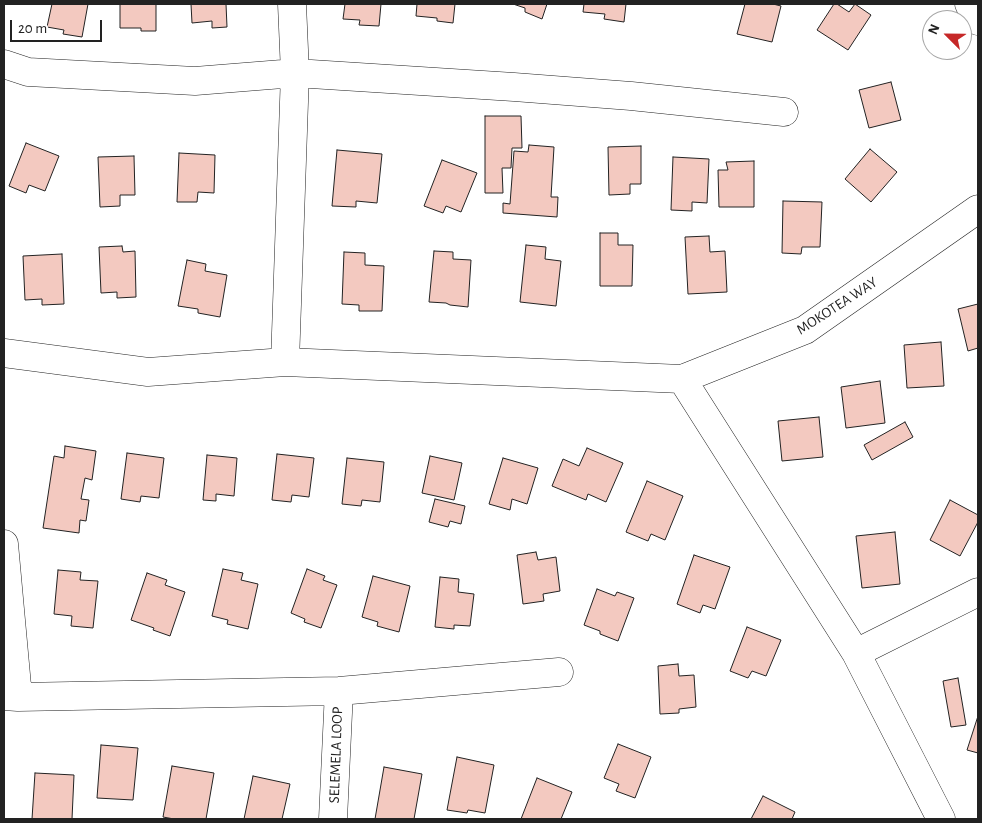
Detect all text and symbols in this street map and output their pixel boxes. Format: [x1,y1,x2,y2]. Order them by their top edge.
scale bar [12,10,105,42]
north arrow [922,10,972,60]
text: 20 m [18,21,47,36]
text: N [926,22,942,37]
street label: MOKOTEA WAY [793,273,881,339]
street label: SELEMELA LOOP [325,706,347,804]

